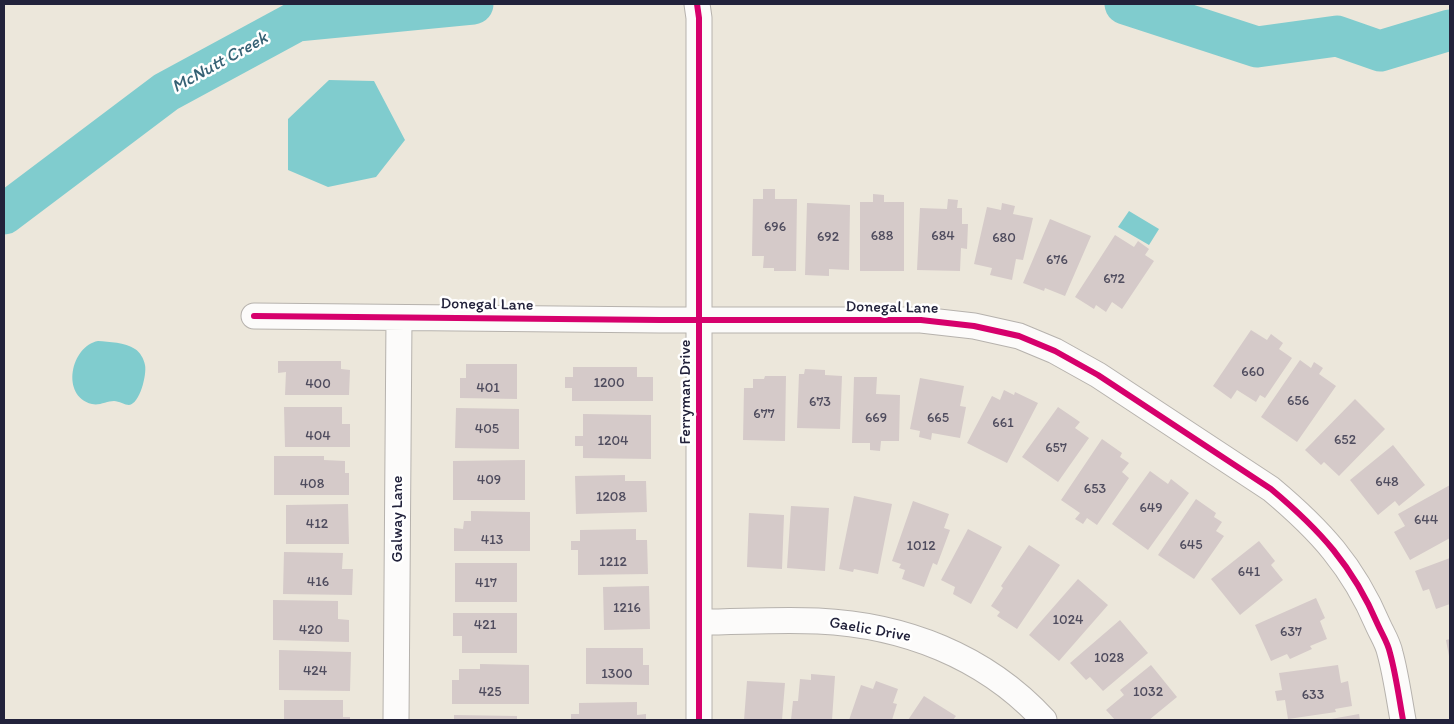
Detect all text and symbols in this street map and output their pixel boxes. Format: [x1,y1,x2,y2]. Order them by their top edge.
water label: McNutt Creek [168,28,272,98]
house number: 696 [764,219,786,235]
house number: 688 [871,228,893,244]
house number: 684 [931,228,955,244]
house number: 692 [817,229,839,245]
house number: 680 [992,230,1016,246]
house number: 676 [1046,252,1068,268]
house number: 672 [1103,271,1125,287]
street label: Donegal Lane [440,295,534,315]
street label: Donegal Lane [845,298,939,318]
street label: Ferryman Drive [676,340,696,444]
house number: 660 [1241,364,1265,380]
house number: 1200 [593,375,625,391]
house number: 400 [305,376,331,392]
house number: 401 [476,380,500,396]
house number: 656 [1287,393,1309,409]
house number: 673 [809,394,831,410]
house number: 677 [753,406,775,422]
house number: 669 [865,410,887,426]
house number: 665 [927,410,949,426]
house number: 661 [992,415,1014,431]
house number: 405 [475,421,499,437]
house number: 404 [305,428,331,444]
house number: 652 [1334,432,1356,448]
house number: 1204 [598,433,628,449]
house number: 657 [1045,440,1067,456]
house number: 409 [477,472,501,488]
house number: 648 [1375,474,1399,490]
house number: 408 [300,476,324,492]
street label: Galway Lane [388,476,408,562]
house number: 653 [1084,481,1106,497]
house number: 1208 [596,489,626,505]
house number: 649 [1139,500,1163,516]
house number: 644 [1414,512,1438,528]
house number: 412 [306,516,328,532]
house number: 413 [481,532,503,548]
house number: 645 [1179,537,1203,553]
house number: 1012 [907,538,935,554]
house number: 1212 [599,554,627,570]
house number: 641 [1238,564,1260,580]
house number: 416 [307,574,329,590]
house number: 417 [475,575,497,591]
house number: 1216 [613,600,641,616]
house number: 1024 [1053,612,1083,628]
street label: Gaelic Drive [828,613,912,647]
house number: 421 [474,617,496,633]
house number: 420 [299,622,323,638]
house number: 637 [1280,624,1302,640]
house number: 1028 [1094,650,1124,666]
house number: 424 [303,663,327,679]
house number: 1300 [601,666,633,682]
house number: 425 [478,684,502,700]
house number: 1032 [1133,684,1163,700]
house number: 633 [1302,687,1324,703]

